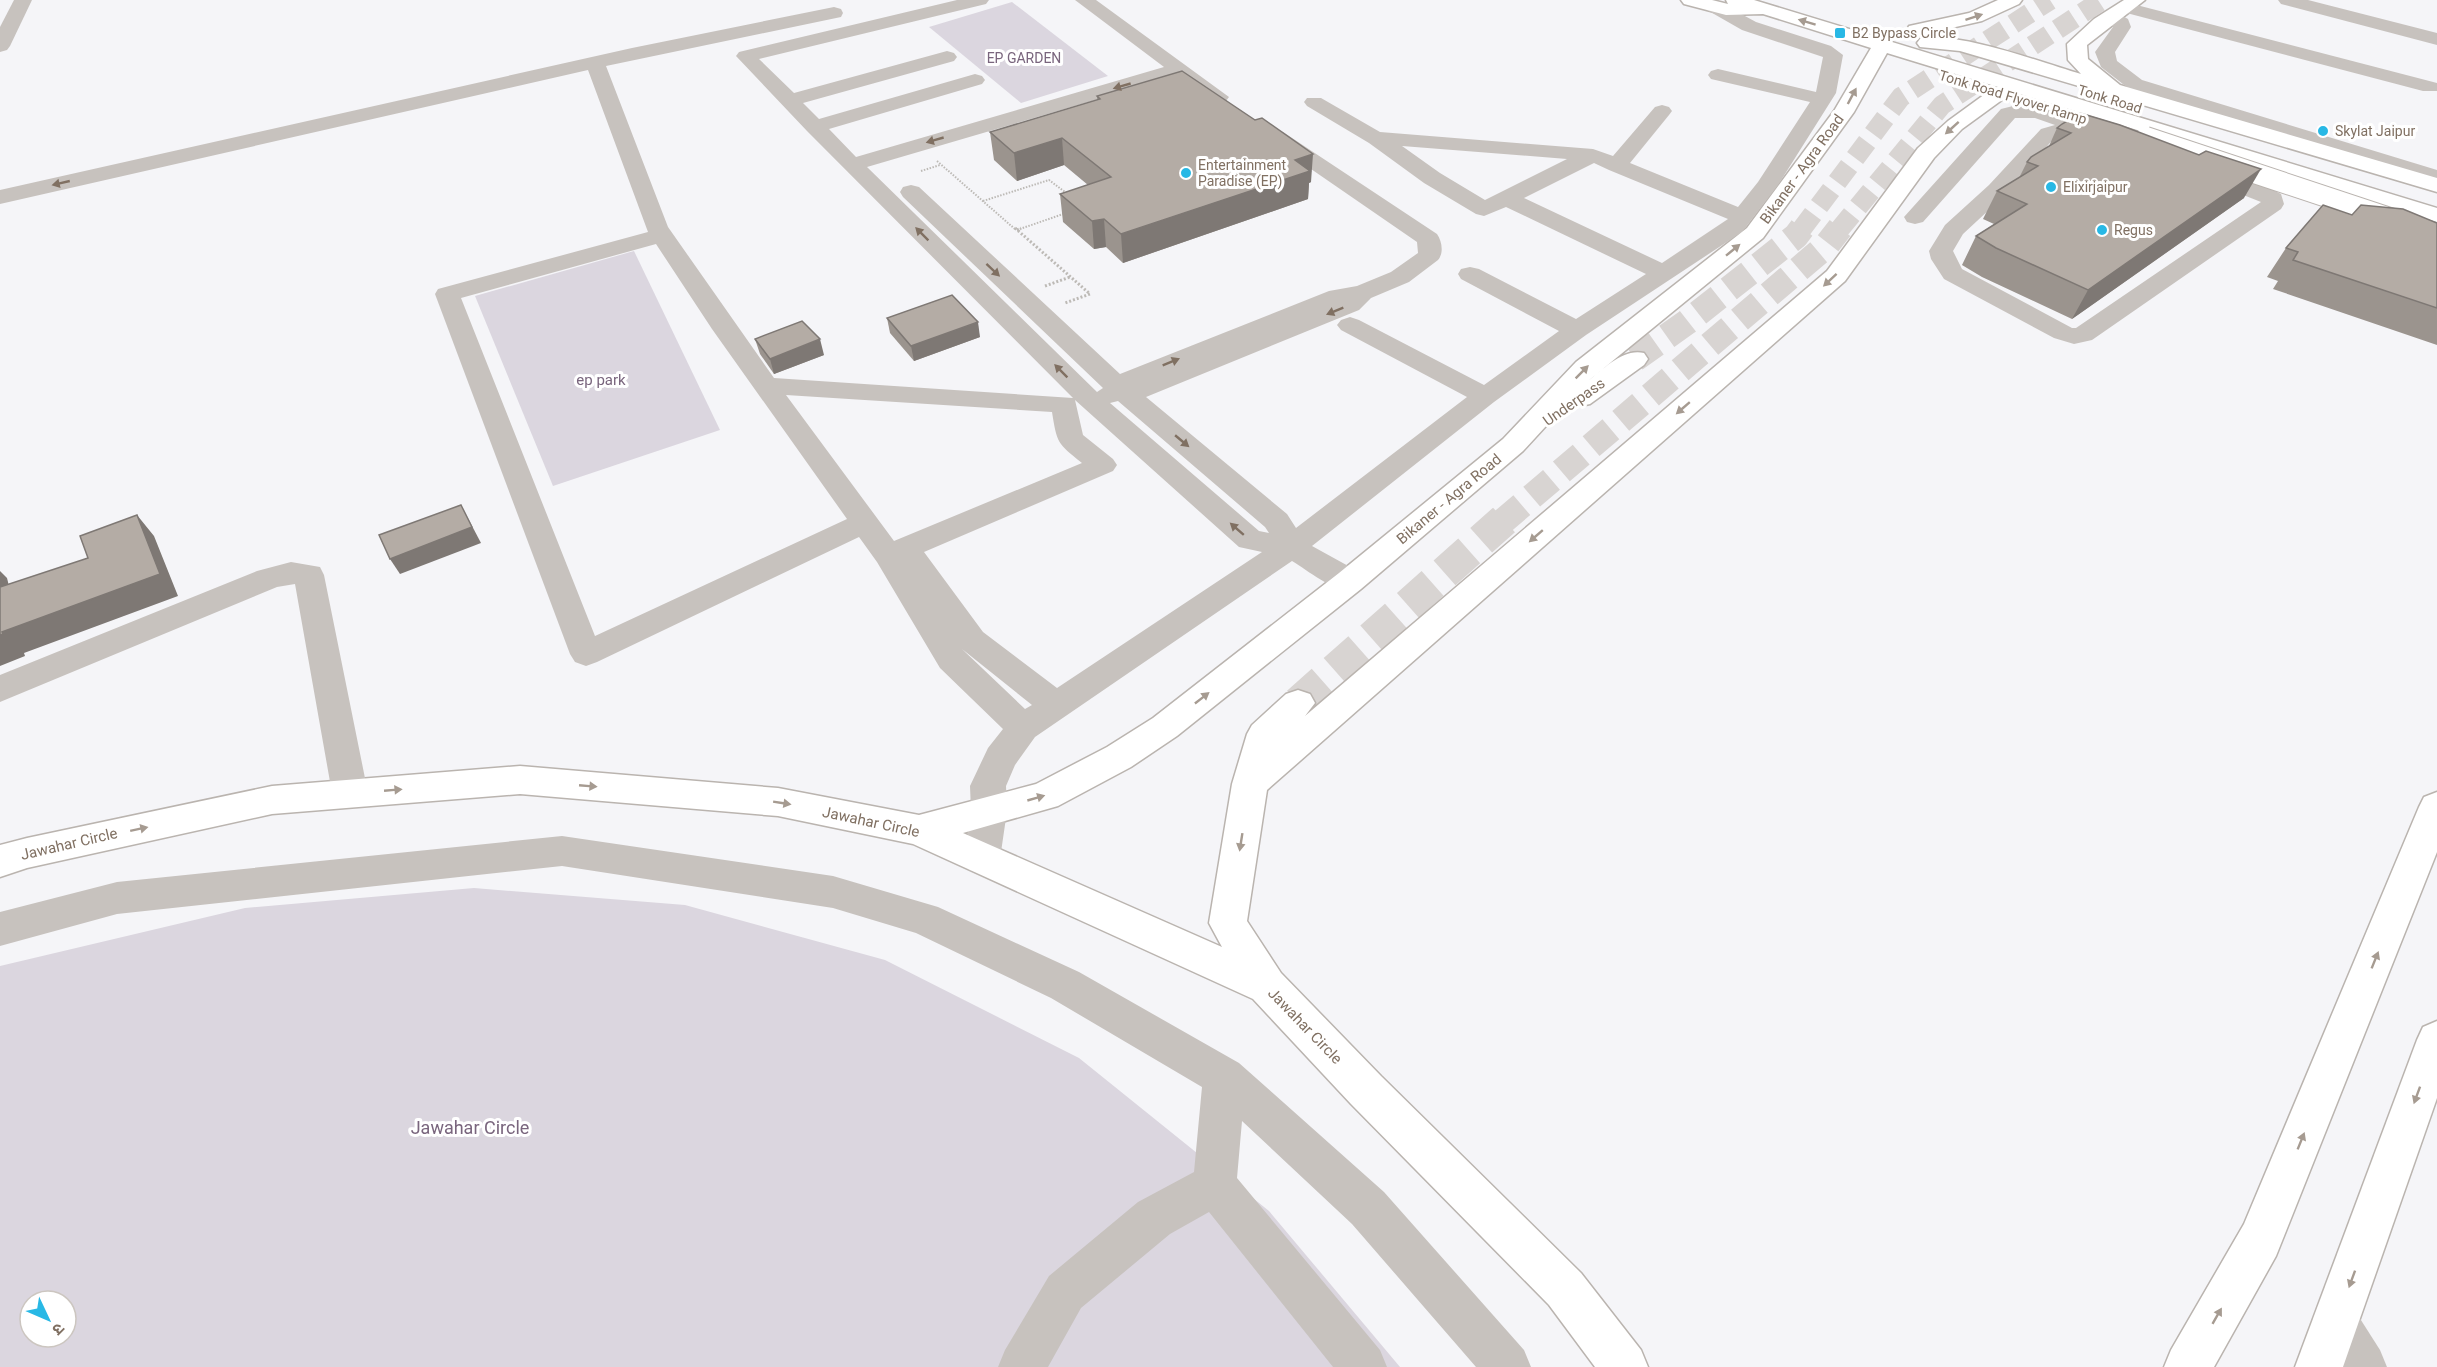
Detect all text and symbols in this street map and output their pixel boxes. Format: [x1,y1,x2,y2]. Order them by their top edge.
one-way arrow [1965,12,1983,21]
one-way arrow [1798,17,1816,26]
place label: B2 Bypass Circle [1852,25,1956,41]
marker: B2 Bypass Circle [1833,26,1847,40]
park label: EP GARDEN [987,50,1061,66]
street label: Tonk Road Flyover Ramp [1937,67,2089,127]
one-way arrow [1113,81,1131,91]
street label: Tonk Road [2076,82,2144,116]
one-way arrow [1847,87,1857,104]
street label: Bikaner - Agra Road [1756,111,1848,227]
one-way arrow [1945,121,1960,134]
place label: Skylat Jaipur [2335,123,2415,139]
marker: Skylat Jaipur [2316,124,2330,138]
one-way arrow [925,136,943,145]
place label: Entertainment Paradise (EP) [1198,157,1287,190]
marker: Entertainment Paradise (EP) [1179,166,1193,180]
one-way arrow [52,178,70,188]
place label: Elixirjaipur [2063,179,2128,195]
marker: Elixirjaipur [2044,180,2058,194]
place label: Regus [2114,222,2153,238]
marker: Regus [2095,223,2109,237]
one-way arrow [915,227,929,241]
one-way arrow [1726,244,1741,256]
one-way arrow [986,262,1000,276]
one-way arrow [1823,273,1838,287]
one-way arrow [1326,307,1344,316]
one-way arrow [1162,357,1180,366]
one-way arrow [1054,364,1068,378]
one-way arrow [1574,365,1589,379]
park label: ep park [576,371,626,389]
street label: Underpass [1540,374,1608,430]
one-way arrow [1676,401,1691,414]
one-way arrow [1174,434,1189,447]
street label: Bikaner - Agra Road [1393,450,1505,548]
one-way arrow [1230,522,1245,536]
one-way arrow [1529,529,1544,542]
one-way arrow [1194,692,1209,705]
one-way arrow [578,781,597,790]
one-way arrow [384,785,403,795]
one-way arrow [1027,793,1045,802]
one-way arrow [772,799,791,808]
street label: Jawahar Circle [821,803,921,841]
one-way arrow [129,823,148,833]
street label: Jawahar Circle [19,824,119,864]
one-way arrow [1236,833,1245,852]
one-way arrow [2371,951,2380,969]
street label: Jawahar Circle [1264,984,1346,1068]
one-way arrow [2412,1086,2422,1104]
park label: Jawahar Circle [411,1117,529,1138]
one-way arrow [2296,1131,2306,1149]
one-way arrow [2346,1270,2356,1288]
north arrow [18,1289,78,1349]
one-way arrow [2212,1307,2222,1324]
text: उ [48,1319,69,1339]

